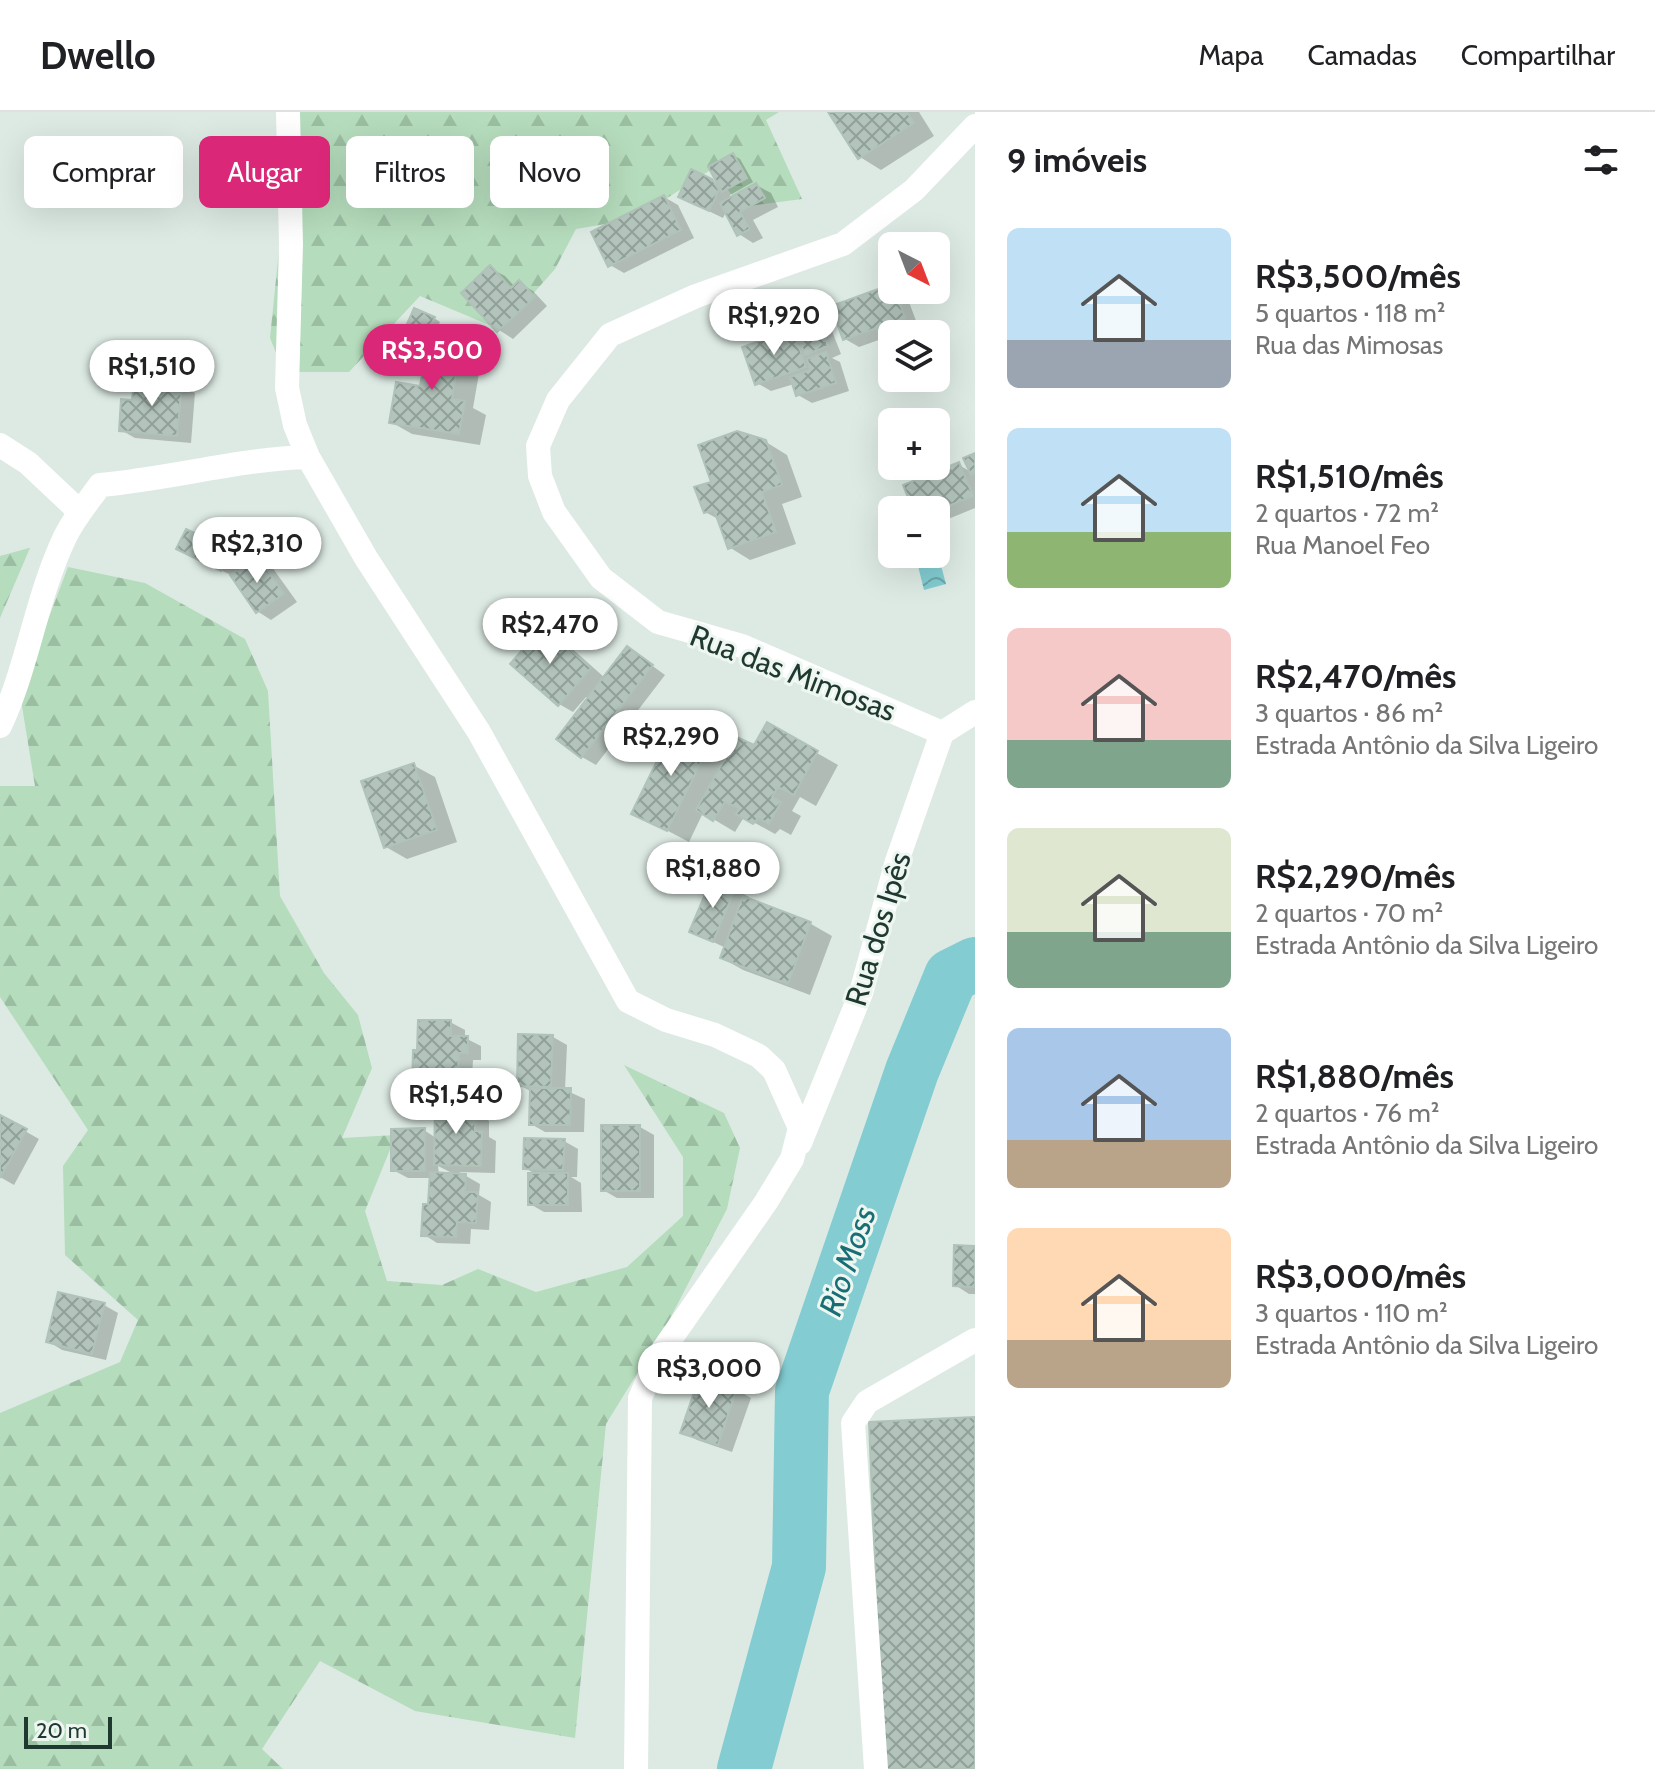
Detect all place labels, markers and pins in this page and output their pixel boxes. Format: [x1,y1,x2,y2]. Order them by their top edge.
pin: R$1,920 [700,289,848,357]
pin: R$3,500 [358,324,506,392]
pin: R$1,510 [78,340,226,408]
pin: R$2,310 [183,517,331,585]
pin: R$2,470 [476,598,624,666]
pin: R$2,290 [597,710,745,778]
pin: R$1,880 [639,842,787,910]
pin: R$1,540 [382,1068,530,1136]
pin: R$3,000 [635,1342,783,1410]

